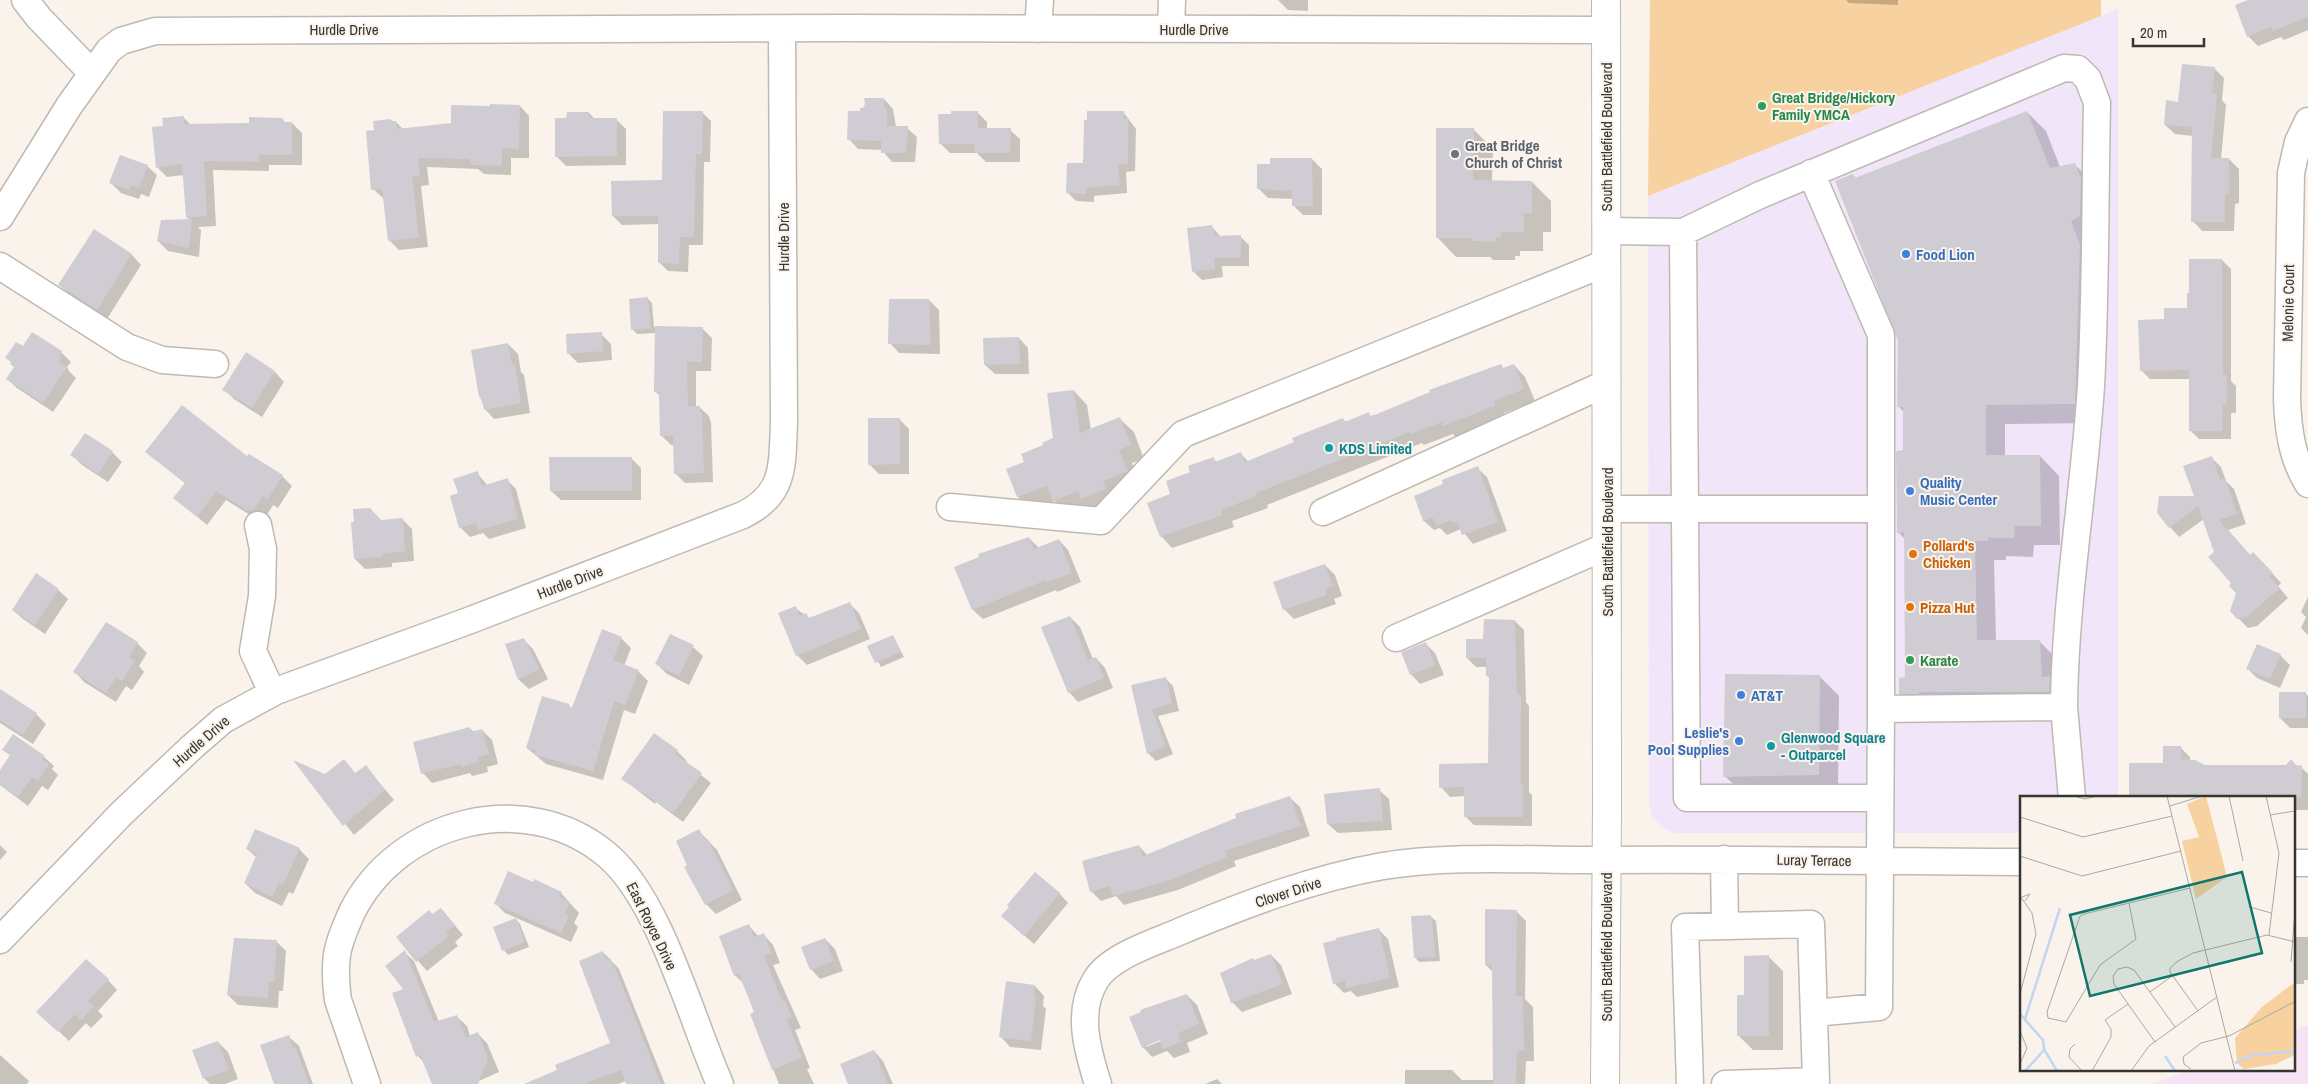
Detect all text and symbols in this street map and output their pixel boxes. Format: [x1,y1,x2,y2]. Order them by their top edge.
scale bar [2133,15,2204,47]
street label: Hurdle Drive [309,19,379,40]
street label: Hurdle Drive [1159,19,1229,40]
text: 20 m [2140,22,2167,43]
street label: South Battlefield Boulevard [1596,62,1617,212]
place label: Great Bridge/Hickory Family YMCA [1772,87,1895,125]
marker: Great Bridge/Hickory Family YMCA [1756,100,1768,112]
place label: Great Bridge Church of Christ [1465,135,1562,173]
marker: Great Bridge Church of Christ [1449,148,1461,160]
street label: Hurdle Drive [773,202,794,272]
place label: Food Lion [1916,244,1975,265]
marker: Food Lion [1900,248,1912,260]
street label: Melonie Court [2277,264,2299,342]
place label: KDS Limited [1339,438,1412,459]
marker: KDS Limited [1323,442,1335,454]
street label: South Battlefield Boulevard [1597,467,1618,617]
place label: Quality Music Center [1920,472,1997,510]
marker: Quality Music Center [1904,485,1916,497]
place label: Pollard's Chicken [1923,535,1975,573]
marker: Pollard's Chicken [1907,548,1919,560]
street label: Hurdle Drive [534,560,606,604]
place label: Pizza Hut [1920,597,1975,618]
marker: Pizza Hut [1904,601,1916,613]
place label: Karate [1920,650,1958,671]
marker: Karate [1904,654,1916,666]
place label: AT&T [1751,685,1783,706]
marker: AT&T [1735,689,1747,701]
street label: Hurdle Drive [168,710,234,772]
place label: Leslie's Pool Supplies [1648,722,1729,760]
place label: Glenwood Square - Outparcel [1781,727,1886,765]
marker: Leslie's Pool Supplies [1733,735,1745,747]
marker: Glenwood Square - Outparcel [1765,740,1777,752]
inset map [2020,796,2296,1072]
street label: Luray Terrace [1776,849,1852,871]
street label: Clover Drive [1252,871,1324,913]
street label: South Battlefield Boulevard [1596,872,1617,1022]
street label: East Royce Drive [622,878,682,974]

